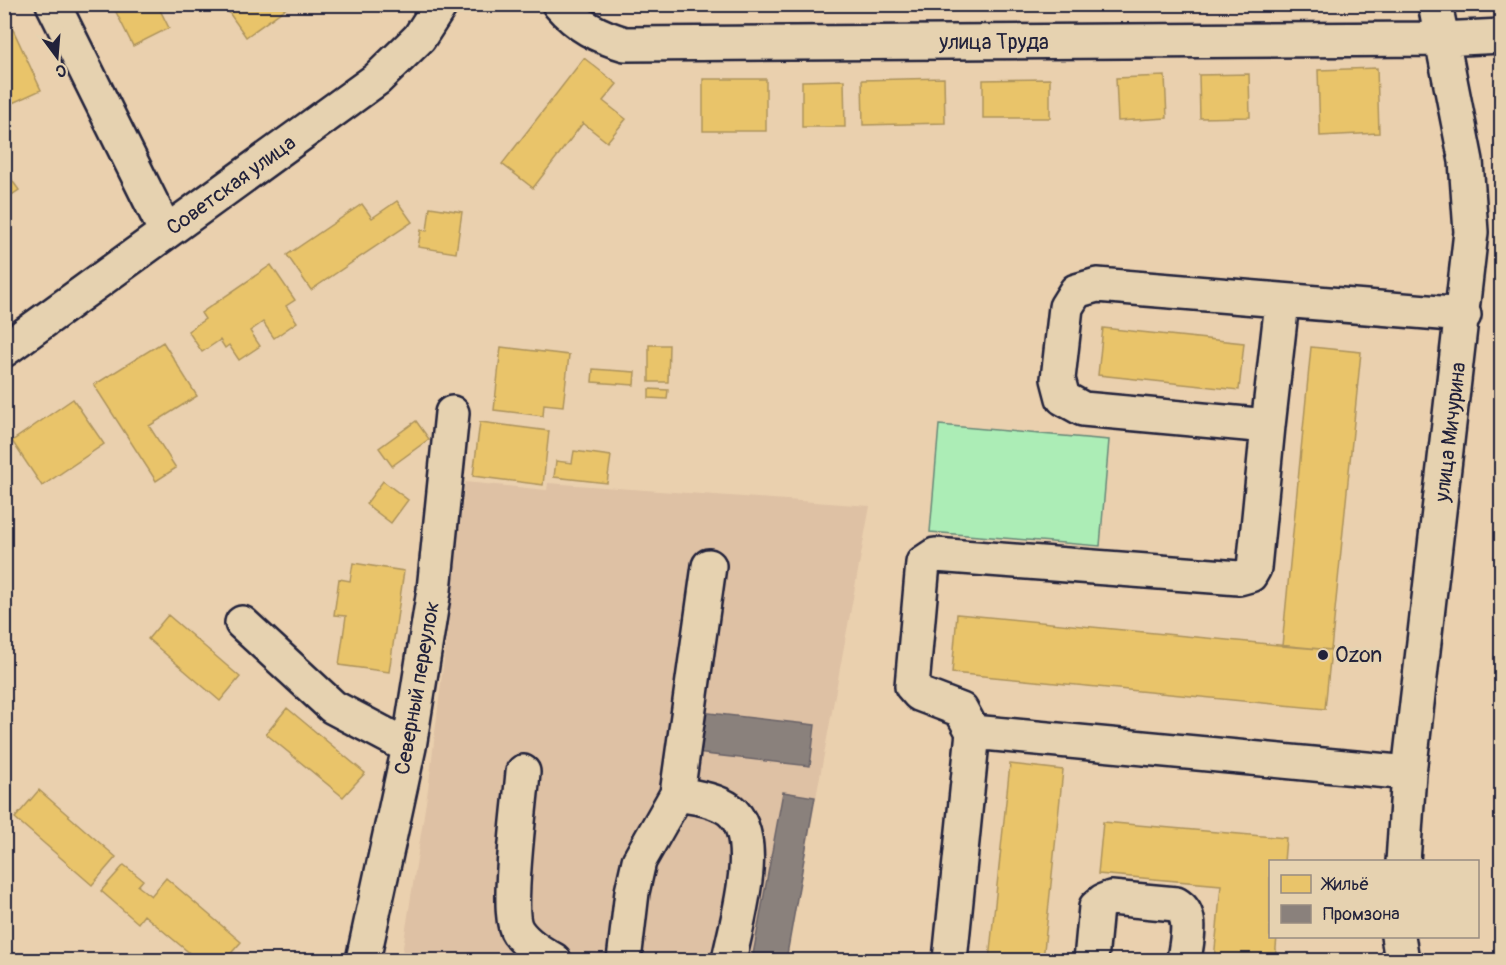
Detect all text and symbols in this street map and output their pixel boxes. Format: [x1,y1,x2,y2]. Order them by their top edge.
north arrow [27,27,87,87]
street label: улица Труда [938,29,1049,56]
text: С [53,59,68,81]
street label: Советская улица [161,129,301,241]
street label: улица Мичурина [1428,361,1472,504]
street label: Северный переулок [389,599,446,777]
place label: Ozon [1335,642,1382,669]
marker: Ozon [1316,648,1330,662]
legend [1269,860,1479,938]
text: Жильё [1320,873,1369,896]
text: Промзона [1323,903,1400,926]

